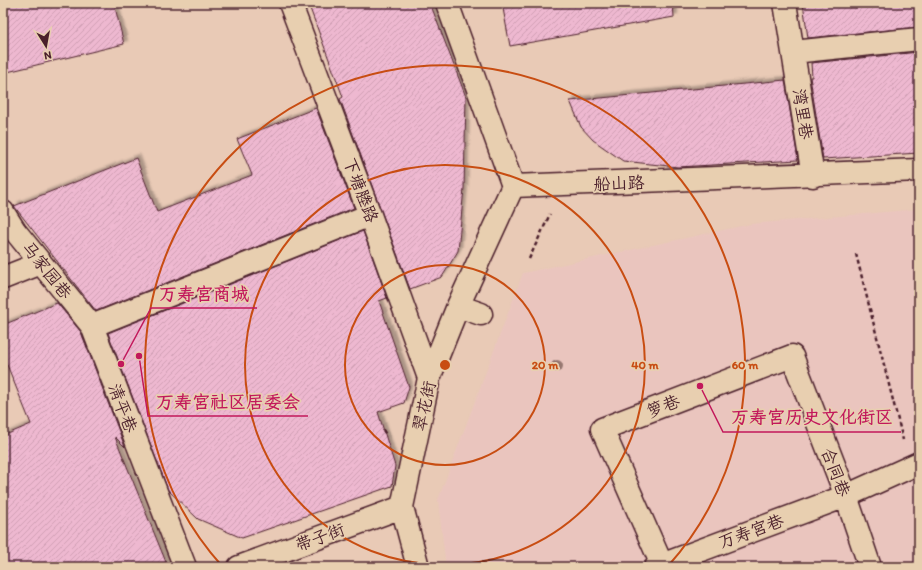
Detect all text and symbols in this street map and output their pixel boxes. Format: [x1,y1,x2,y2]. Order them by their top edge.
north arrow [26,26,66,66]
text: N [43,48,53,62]
street label: 湾里巷 [789,87,817,142]
street label: 下塘塍路 [339,155,383,225]
street label: 船山路 [593,172,645,194]
street label: 马家园巷 [18,237,77,303]
callout: 万寿宫商城 [151,278,257,308]
text: 万寿宫商城 [159,283,249,305]
centre of rings [438,358,452,372]
text: 20 m [532,358,559,372]
text: 40 m [631,358,660,372]
text: 60 m [732,358,759,372]
street label: 翠花街 [409,379,439,433]
street label: 清平巷 [105,381,142,436]
callout: 万寿宫社区居委会 [148,386,308,416]
street label: 箩巷 [644,390,683,421]
text: 万寿宫社区居委会 [156,391,300,413]
callout: 万寿宫历史文化街区 [723,402,901,432]
text: 万寿宫历史文化街区 [731,406,893,428]
street label: 合同巷 [818,445,855,500]
street label: 万寿宫巷 [716,510,787,552]
street label: 带子街 [293,519,347,555]

